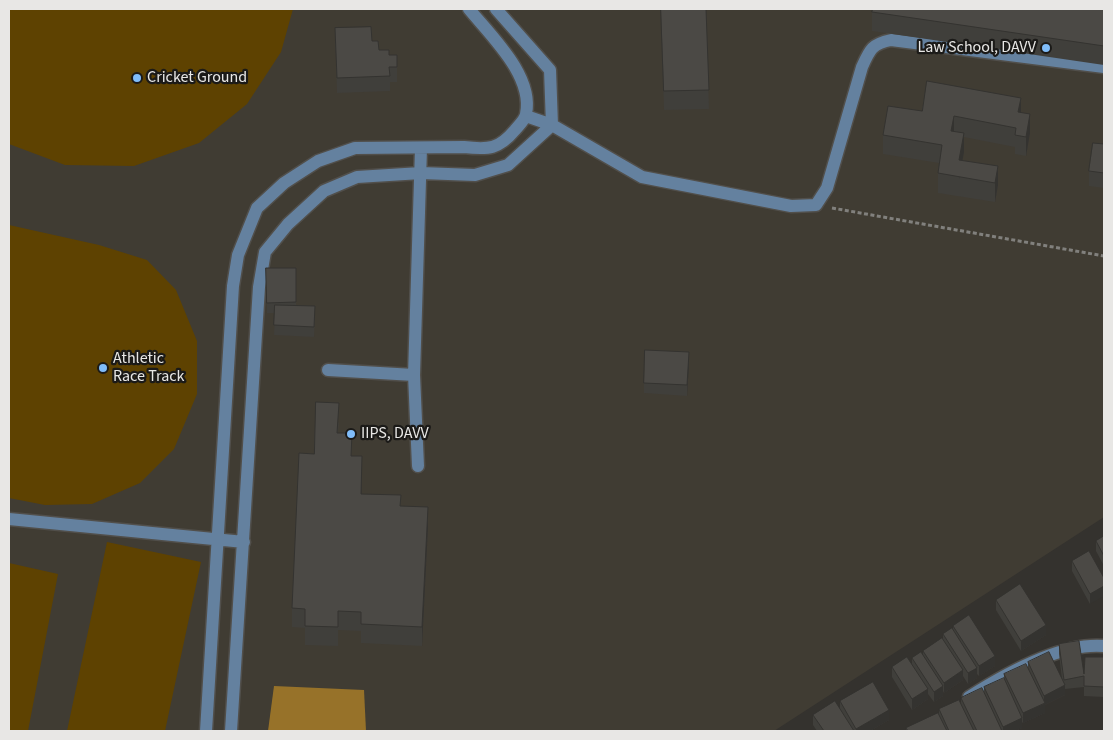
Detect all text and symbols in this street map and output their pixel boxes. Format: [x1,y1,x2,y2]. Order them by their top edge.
place label: Law School, DAVV [918,38,1036,58]
marker: Law School, DAVV [1040,42,1052,54]
place label: Cricket Ground [147,68,247,88]
marker: Cricket Ground [131,72,143,84]
place label: Athletic Race Track [113,349,184,387]
marker: Athletic Race Track [97,362,109,374]
place label: IIPS, DAVV [361,424,429,444]
marker: IIPS, DAVV [345,428,357,440]

